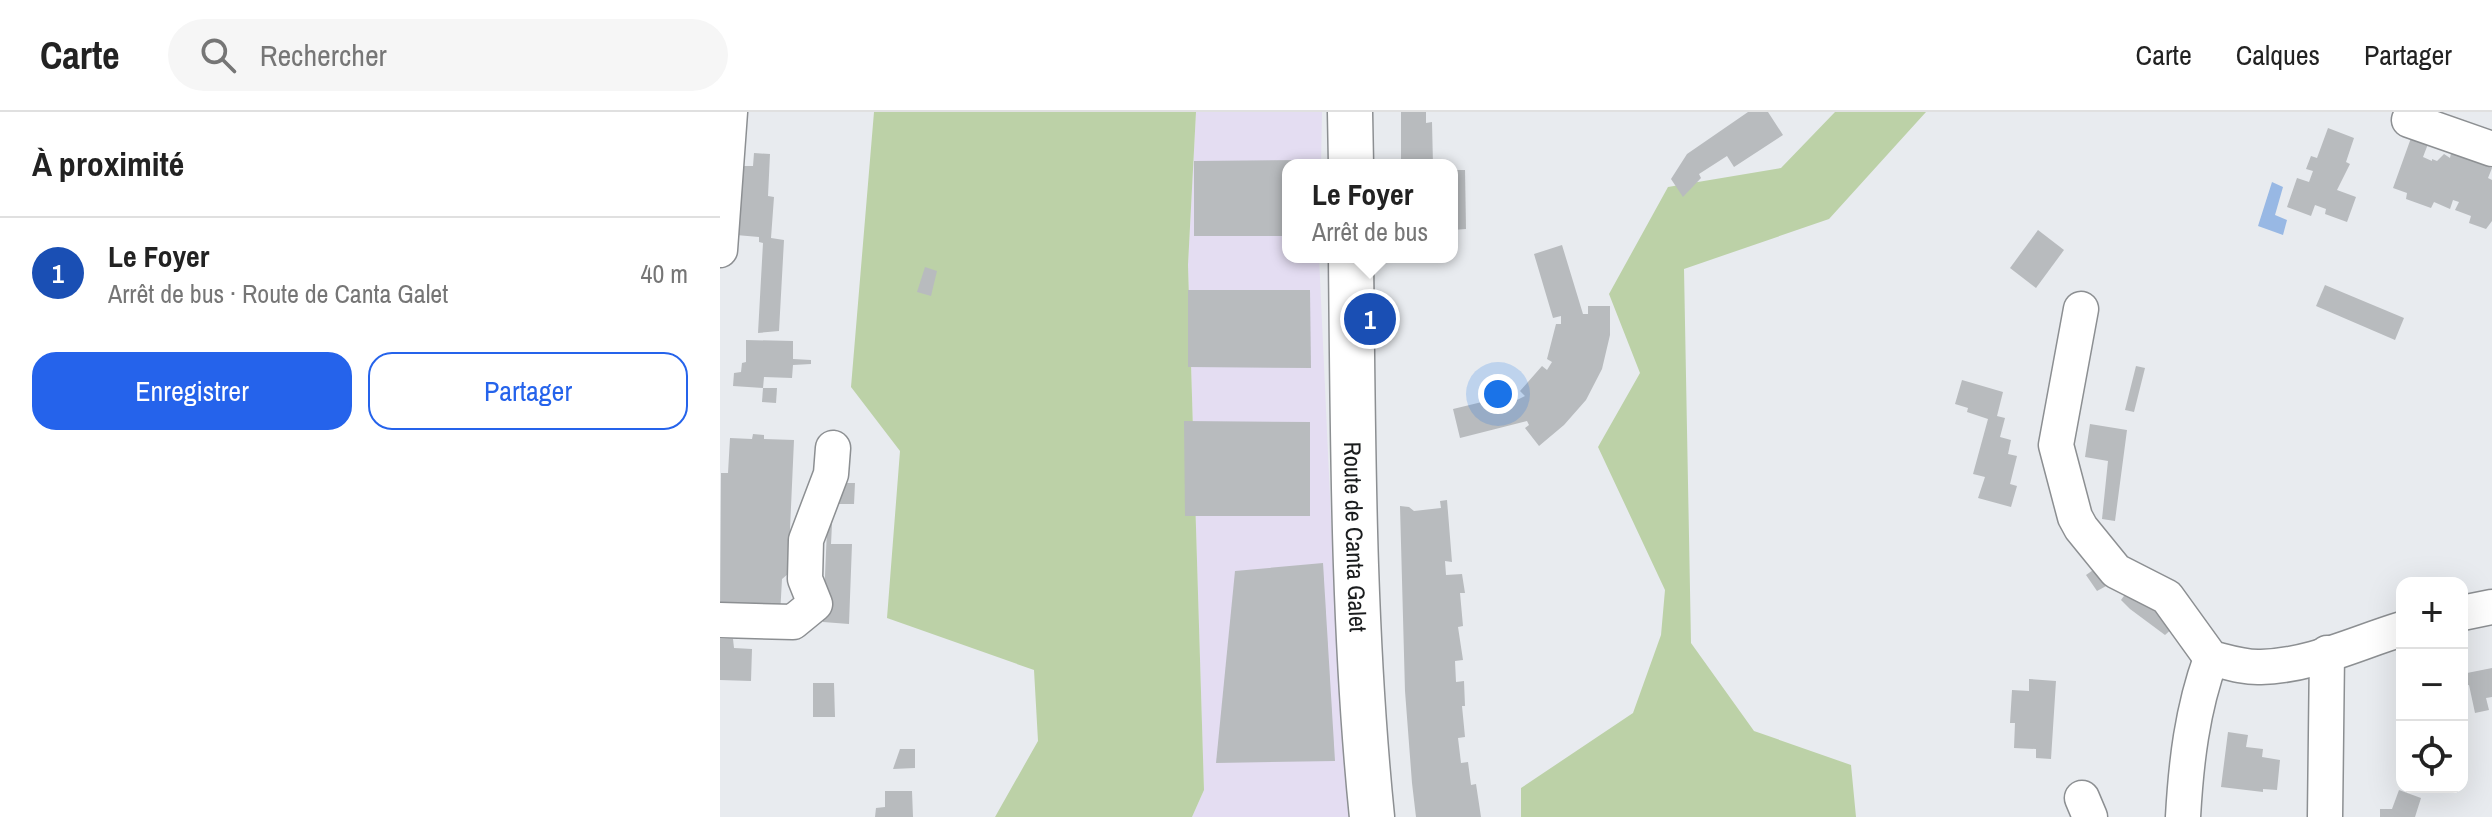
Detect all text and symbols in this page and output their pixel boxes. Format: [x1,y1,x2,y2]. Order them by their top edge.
search box [168,19,728,91]
text: Carte [40,30,120,81]
icon: search [196,33,240,77]
text: Rechercher [260,35,387,75]
text: Carte [2136,36,2192,74]
text: Calques [2236,36,2320,74]
text: Partager [2364,36,2452,74]
text: À proximité [32,141,184,187]
popup [1282,159,1458,263]
text: Le Foyer [1312,174,1413,214]
text: Arrêt de bus [1312,214,1428,249]
text: Le Foyer [108,236,209,276]
text: 1 [52,256,64,291]
text: 40 m [641,256,688,291]
text: Arrêt de bus · Route de Canta Galet [108,276,448,311]
pin: 1 [1344,289,1396,349]
button: Enregistrer [32,352,352,430]
button: Partager [368,352,688,430]
your location [1478,374,1518,414]
street label: Route de Canta Galet [1337,441,1375,633]
map controls [2396,577,2468,793]
button: + [2396,577,2468,649]
button: − [2396,649,2468,721]
button: locate [2396,721,2468,793]

